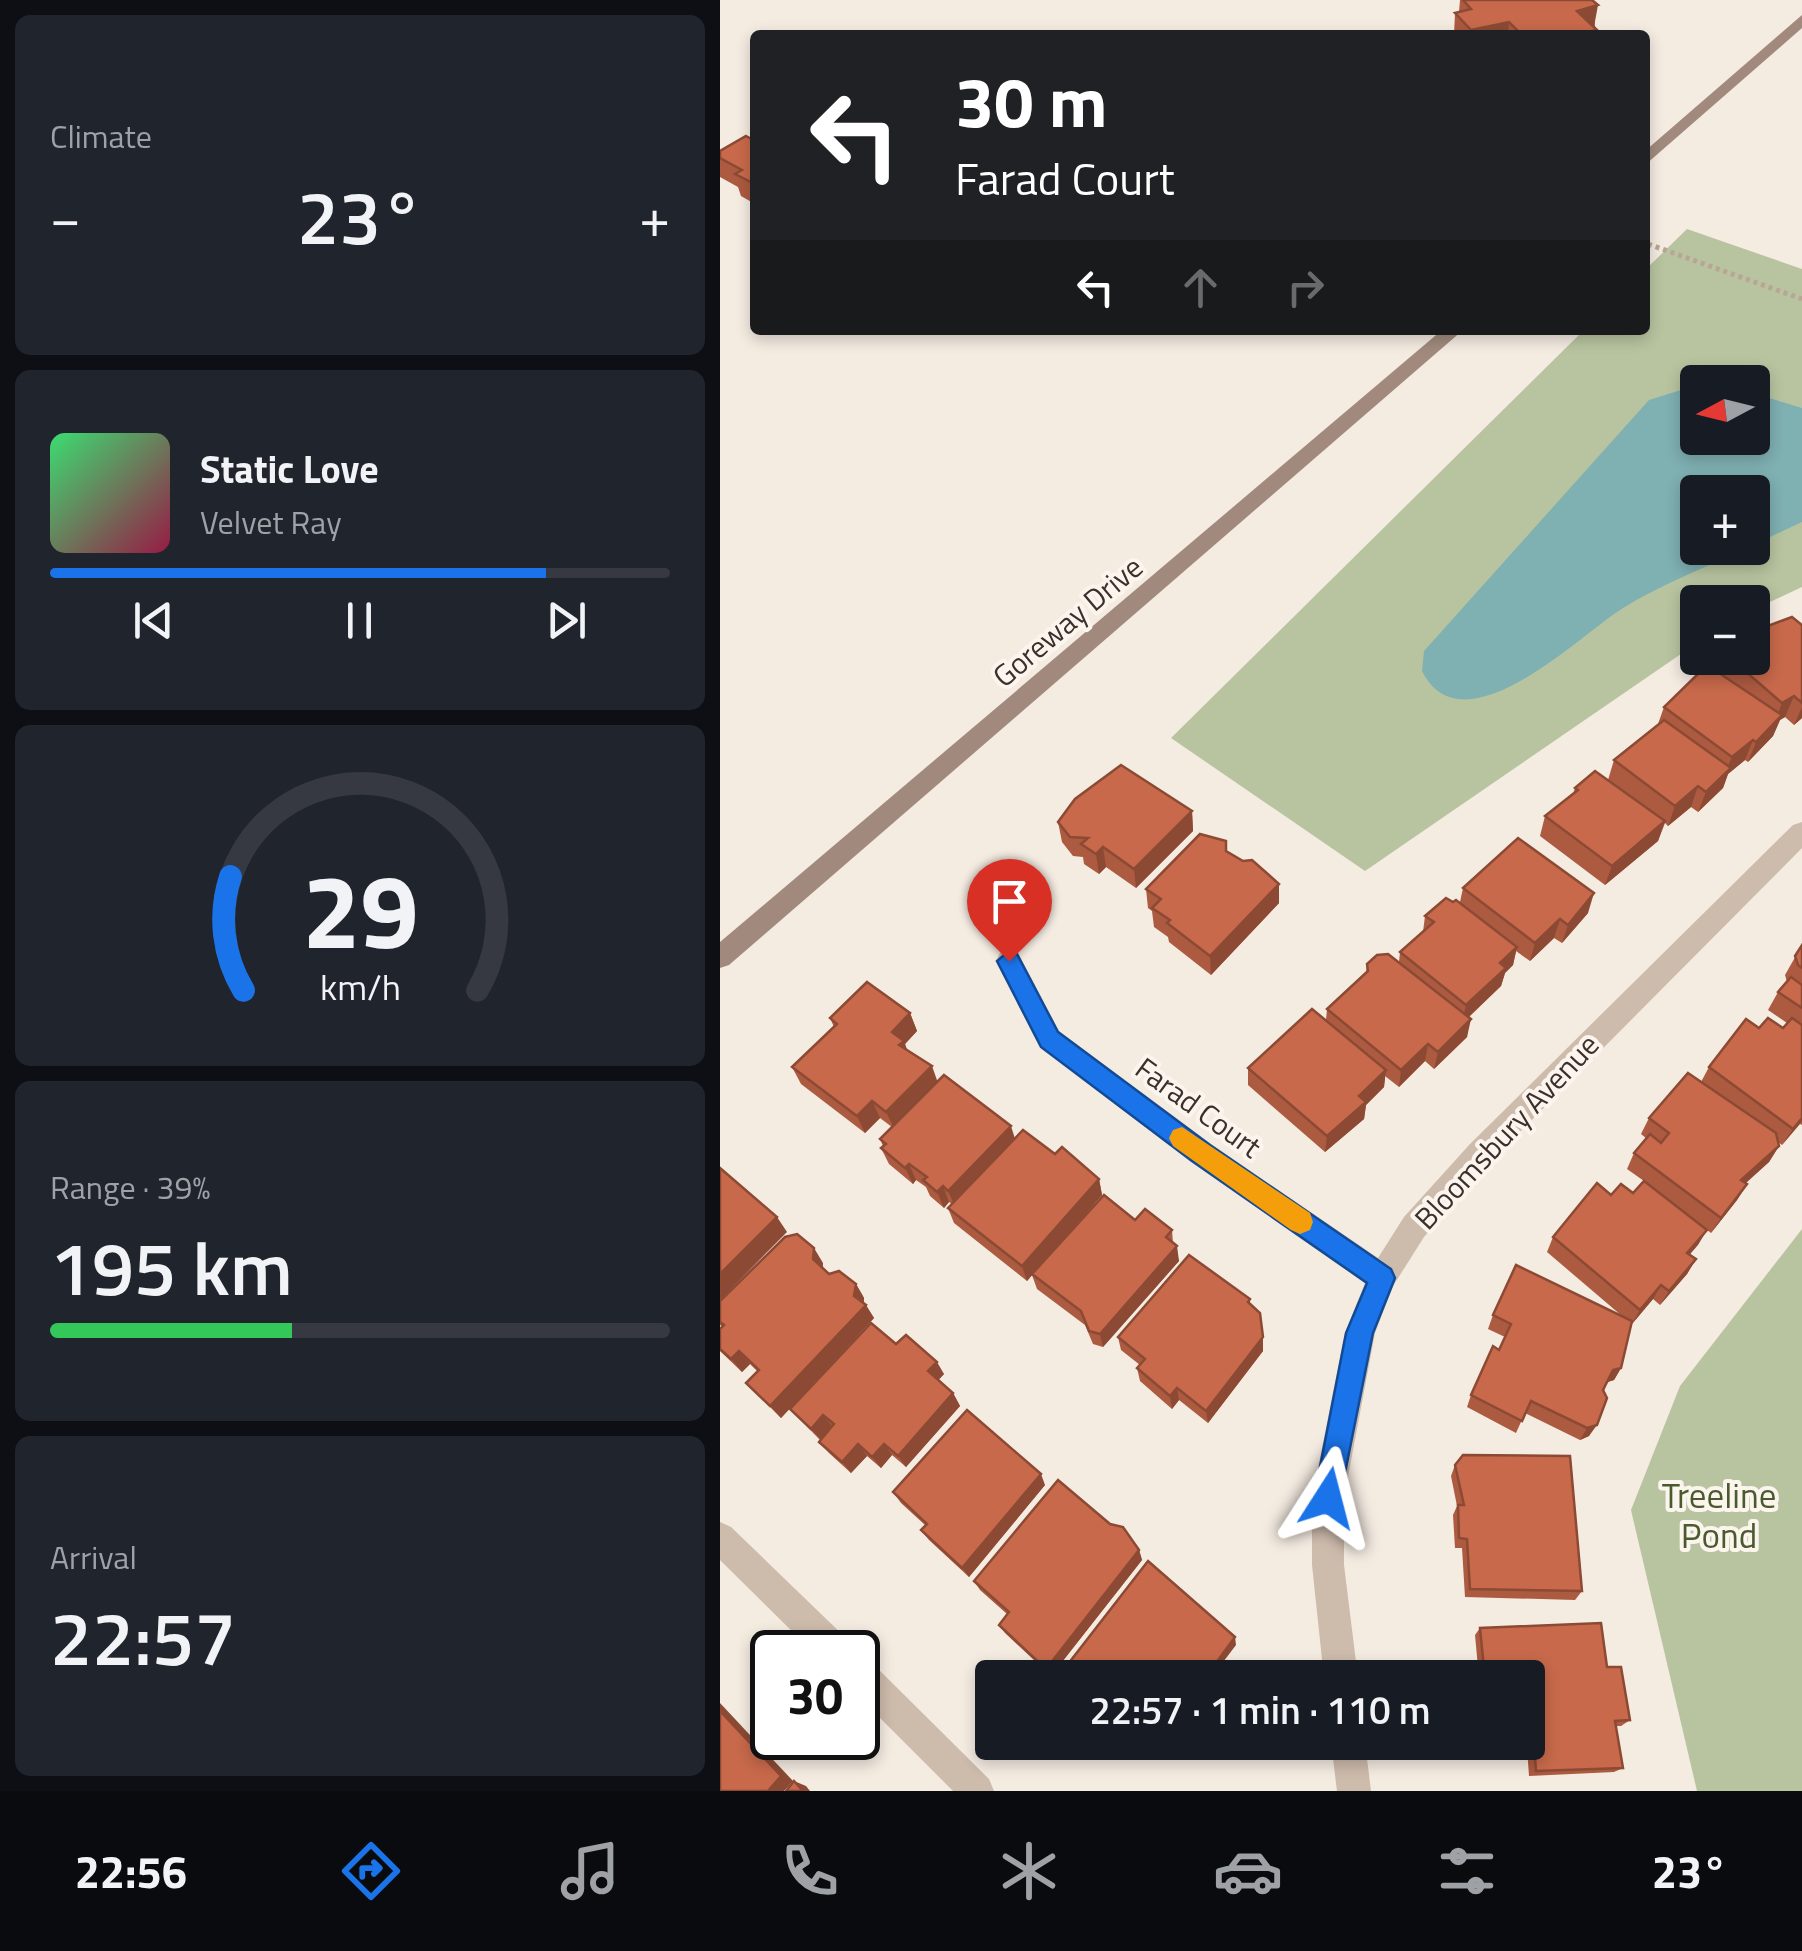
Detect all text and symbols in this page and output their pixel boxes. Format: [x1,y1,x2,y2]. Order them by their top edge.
text: 30 m [955,48,1108,154]
icon: left [790,70,920,200]
text: Climate [50,112,152,160]
text: Farad Court [955,144,1175,212]
text: 23° [297,159,423,273]
text: − [50,175,81,258]
text: + [639,175,670,258]
icon: left [1068,260,1123,315]
icon: ahead [1173,260,1228,315]
icon: right [1278,260,1333,315]
north arrow [1680,365,1770,455]
map controls [1680,365,1770,675]
text: Static Love [200,440,379,498]
button: + [1680,475,1770,565]
text: Velvet Ray [200,498,342,546]
street label: Goreway Drive [982,545,1153,698]
button: − [1680,585,1770,675]
icon: previous [126,593,181,648]
icon: pause [332,593,387,648]
icon: next [539,593,594,648]
text: 29 [302,830,418,988]
pin [967,859,1052,962]
icon: arrive [982,874,1037,929]
text: km/h [320,959,400,1014]
street label: Bloomsbury Avenue [1403,1023,1609,1240]
street label: Farad Court [1126,1046,1272,1169]
text: Range · 39% [50,1163,210,1211]
text: 195 km [50,1210,293,1324]
position arrow [1276,1446,1380,1550]
park label: Treeline Pond [1662,1468,1776,1562]
text: Arrival [50,1533,137,1581]
text: 22:57 [50,1580,236,1694]
speed limit sign: 30 [750,1630,880,1760]
text: 22:57 · 1 min · 110 m [1089,1681,1431,1739]
icon: directions [336,1836,406,1906]
icon: music [555,1836,625,1906]
icon: phone [775,1836,845,1906]
icon: climate [994,1836,1064,1906]
icon: car [1213,1836,1283,1906]
icon: filters [1432,1836,1502,1906]
text: 22:56 [75,1837,187,1905]
text: 23° [1652,1837,1727,1905]

